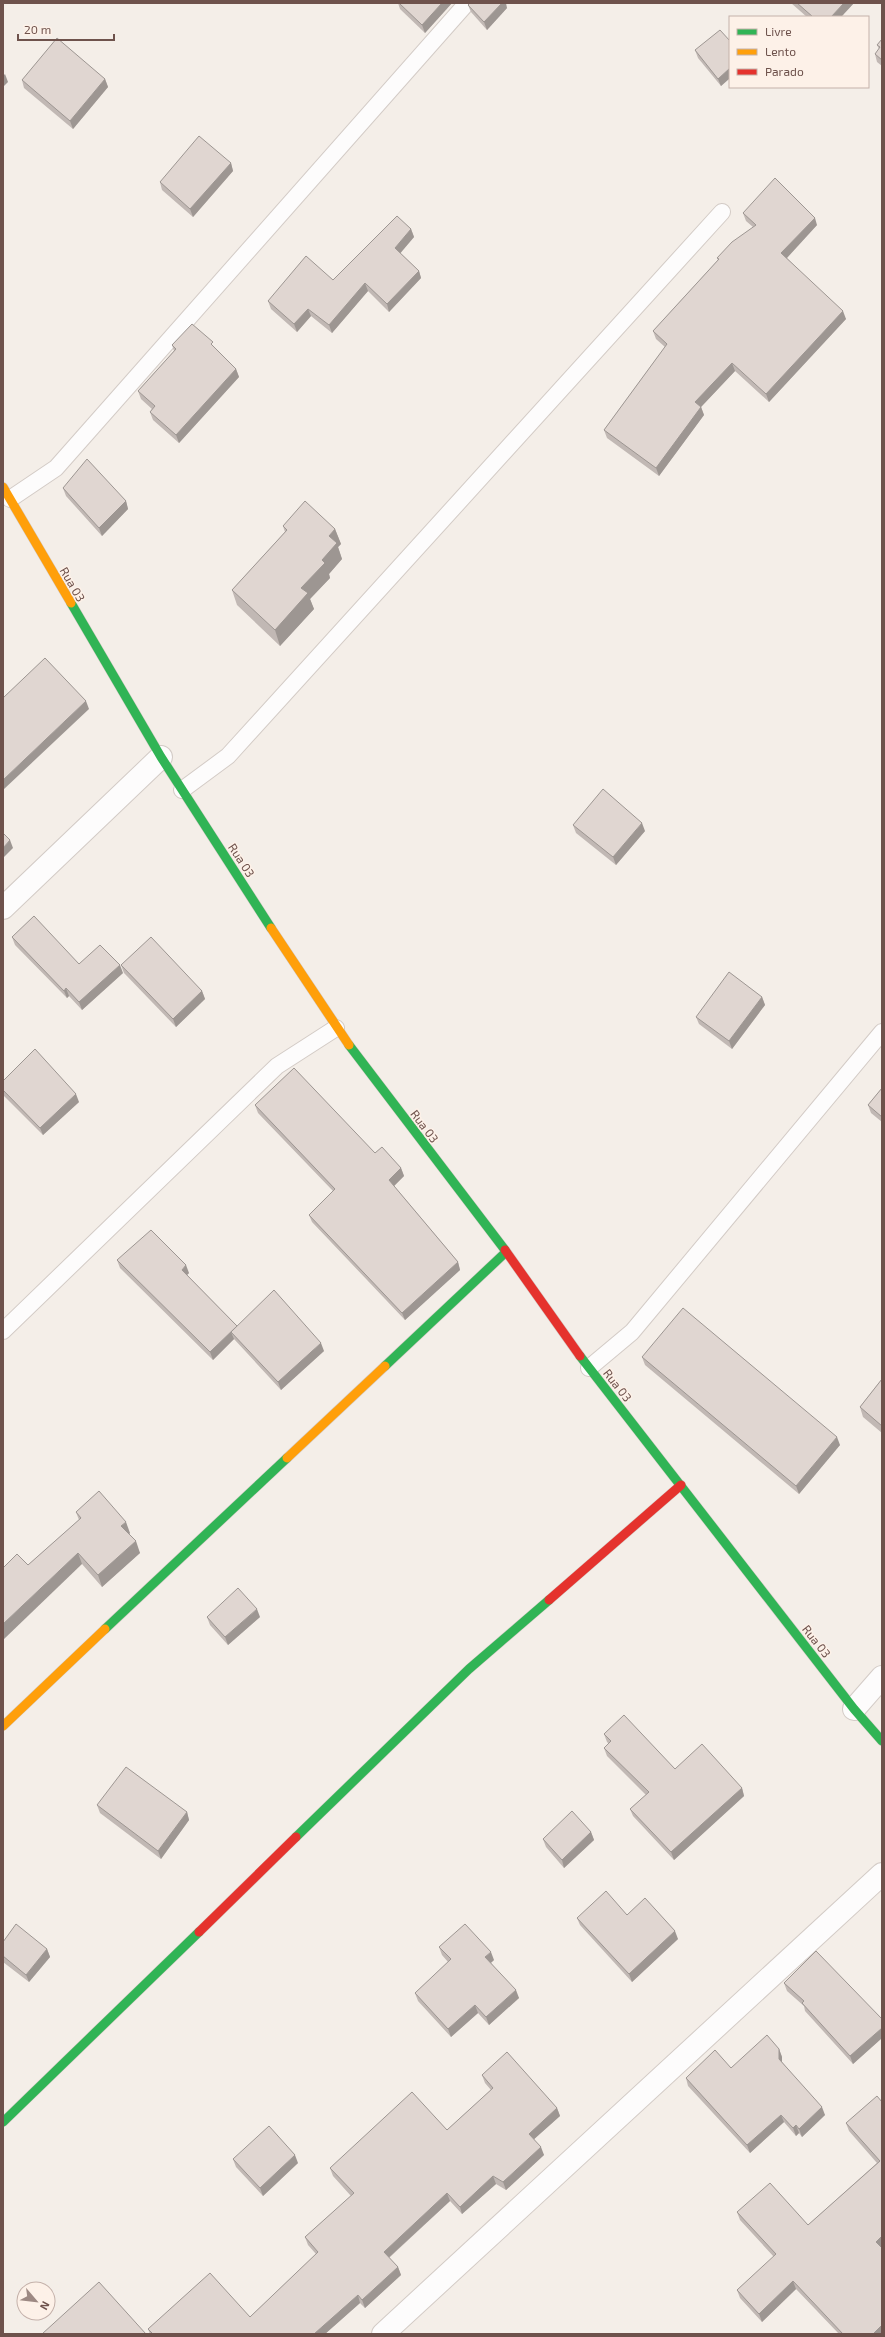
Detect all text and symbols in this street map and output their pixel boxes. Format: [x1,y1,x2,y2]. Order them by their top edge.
scale bar [18,16,114,42]
legend [729,16,869,88]
text: 20 m [24,22,51,36]
text: Livre [765,24,792,38]
text: Lento [765,44,796,58]
text: Parado [765,64,804,78]
street label: Rua 03 [58,564,88,604]
street label: Rua 03 [226,840,258,880]
street label: Rua 03 [408,1107,442,1145]
street label: Rua 03 [601,1366,635,1404]
street label: Rua 03 [800,1622,834,1660]
north arrow [16,2281,56,2321]
text: N [38,2299,53,2313]

